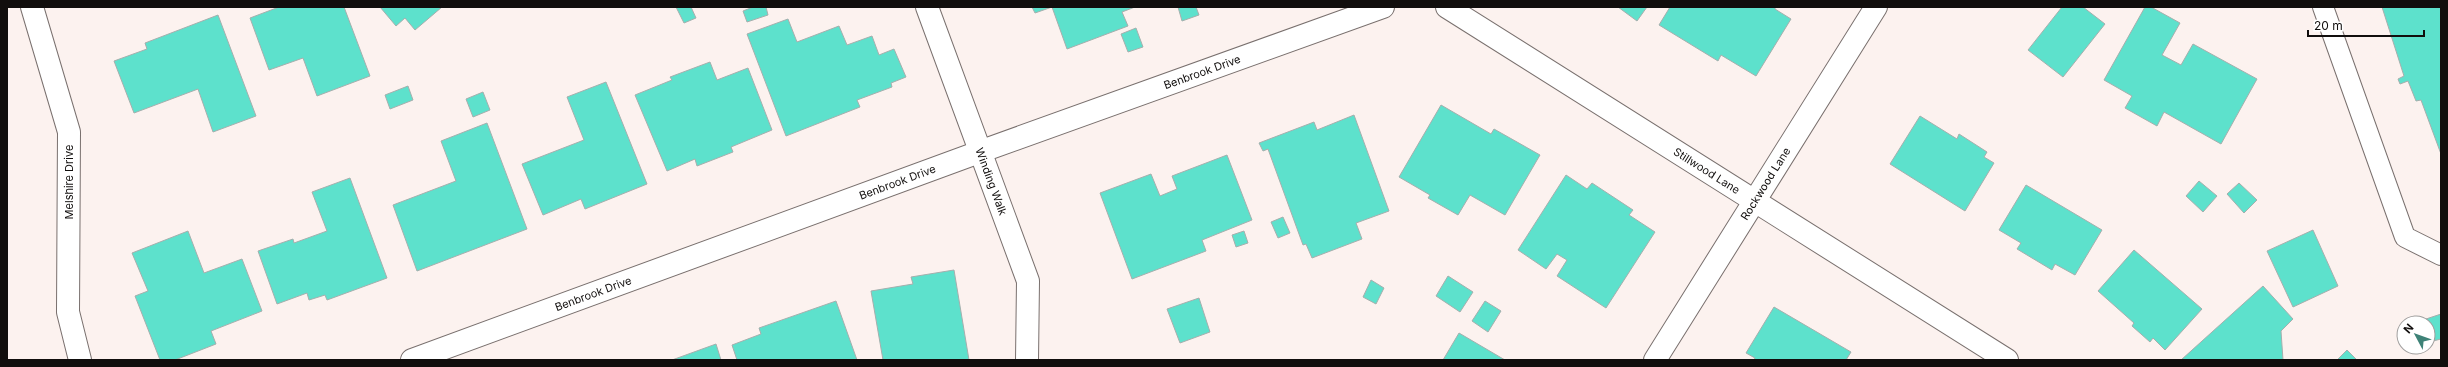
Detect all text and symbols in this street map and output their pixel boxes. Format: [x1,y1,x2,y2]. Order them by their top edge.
scale bar [2308,12,2424,38]
text: 20 m [2314,18,2343,33]
street label: Benbrook Drive [1162,52,1242,92]
street label: Melshire Drive [62,145,76,219]
street label: Stillwood Lane [1671,145,1743,197]
street label: Rockwood Lane [1737,145,1793,223]
street label: Winding Walk [972,146,1010,217]
street label: Benbrook Drive [857,162,938,202]
street label: Benbrook Drive [553,273,633,314]
north arrow [2396,315,2436,355]
text: N [2400,321,2416,336]

